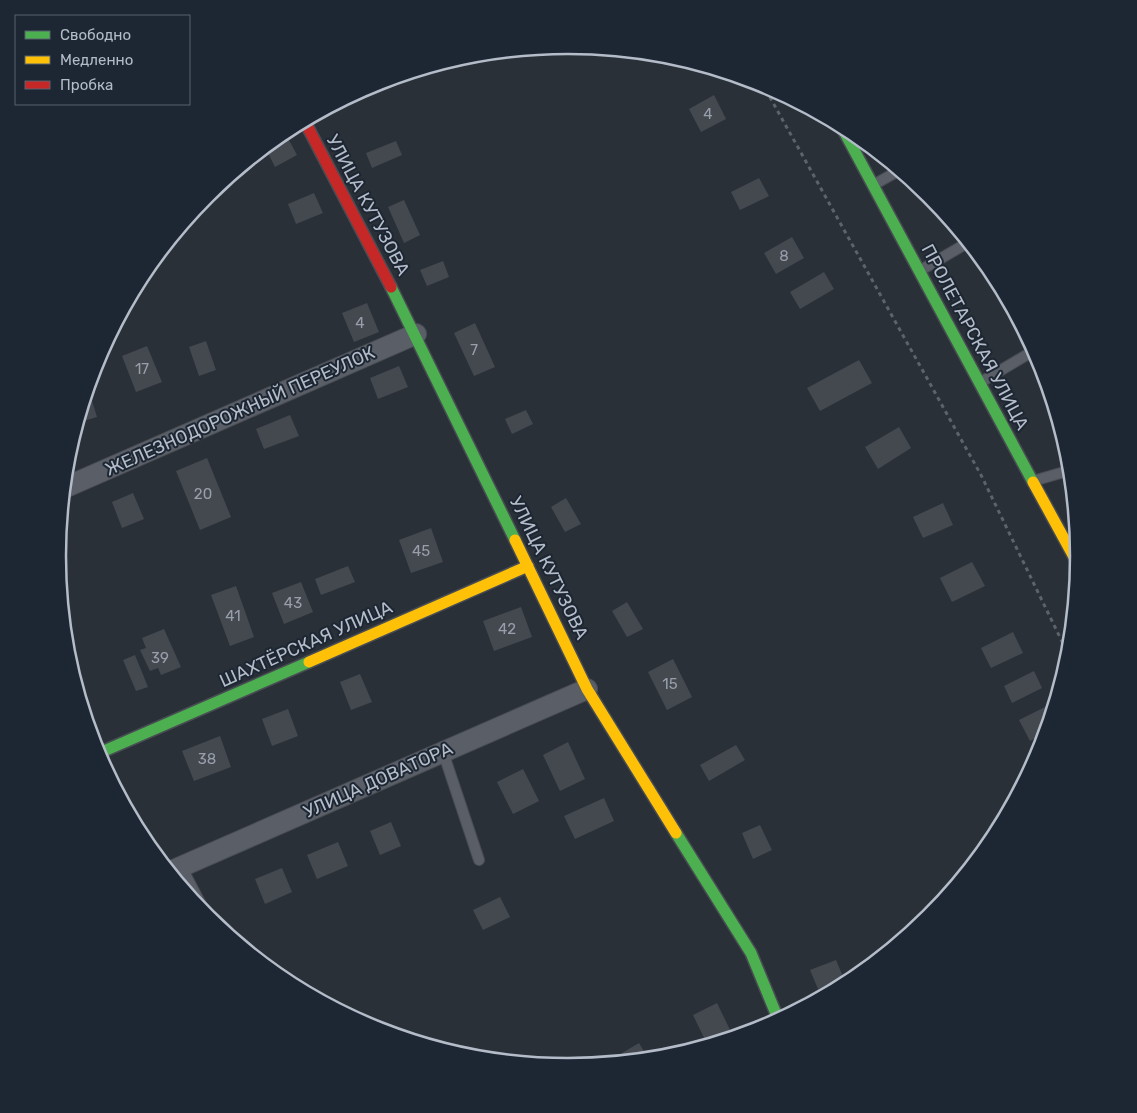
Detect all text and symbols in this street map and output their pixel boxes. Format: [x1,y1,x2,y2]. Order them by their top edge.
legend [15,15,190,105]
text: Свободно [60,26,131,44]
text: Медленно [60,51,133,69]
text: Пробка [60,76,113,94]
house number: 4 [703,105,713,123]
street label: УЛИЦА КУТУЗОВА [322,131,414,279]
street label: ПРОЛЕТАРСКАЯ УЛИЦА [917,240,1033,434]
house number: 8 [779,247,789,265]
house number: 4 [355,314,365,332]
street label: ЖЕЛЕЗНОДОРОЖНЫЙ ПЕРЕУЛОК [102,341,378,481]
house number: 7 [470,341,478,359]
house number: 17 [135,360,149,378]
house number: 20 [194,485,212,503]
street label: УЛИЦА КУТУЗОВА [505,493,593,643]
house number: 45 [412,542,430,560]
house number: 43 [284,594,302,612]
street label: ШАХТЁРСКАЯ УЛИЦА [216,596,396,692]
house number: 41 [225,607,241,625]
house number: 42 [498,620,516,638]
house number: 39 [151,649,169,667]
house number: 15 [662,675,678,693]
street label: УЛИЦА ДОВАТОРА [300,737,456,823]
house number: 38 [198,750,216,768]

